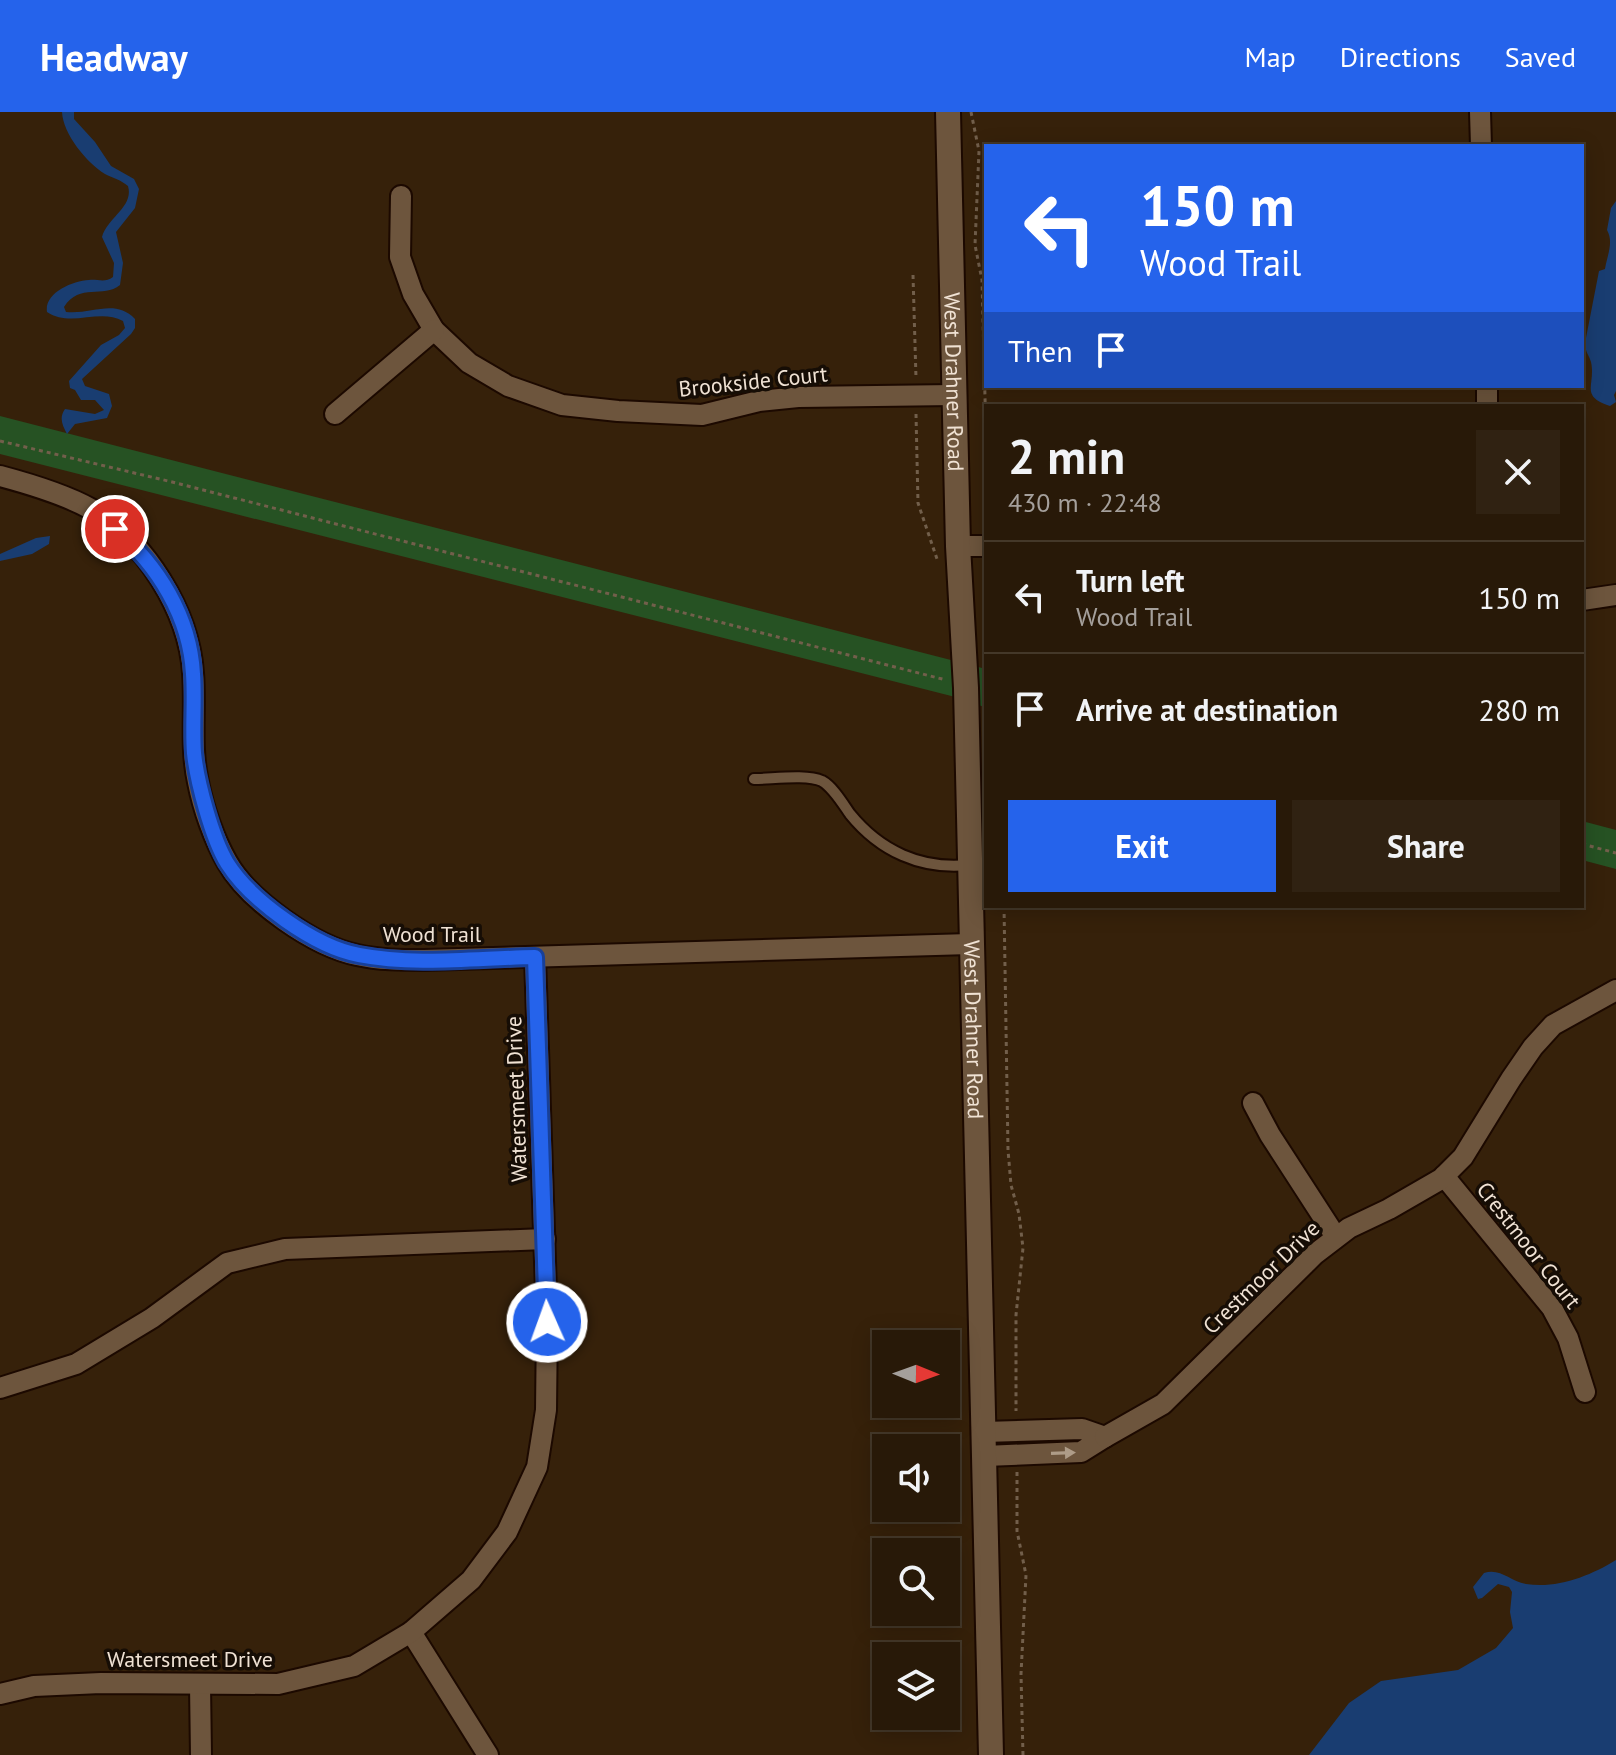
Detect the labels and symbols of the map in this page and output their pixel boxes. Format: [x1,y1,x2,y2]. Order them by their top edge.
street label: West Drahner Road [938,292,970,472]
street label: Brookside Court [677,359,829,403]
pin [81,495,149,563]
street label: Wood Trail [383,920,482,948]
street label: West Drahner Road [958,940,990,1119]
street label: Watersmeet Drive [499,1016,533,1182]
street label: Crestmoor Court [1471,1176,1588,1314]
street label: Crestmoor Drive [1197,1214,1325,1340]
position arrow [505,1280,589,1364]
north arrow [872,1330,960,1418]
one-way arrow [1051,1446,1076,1459]
street label: Watersmeet Drive [107,1645,273,1673]

